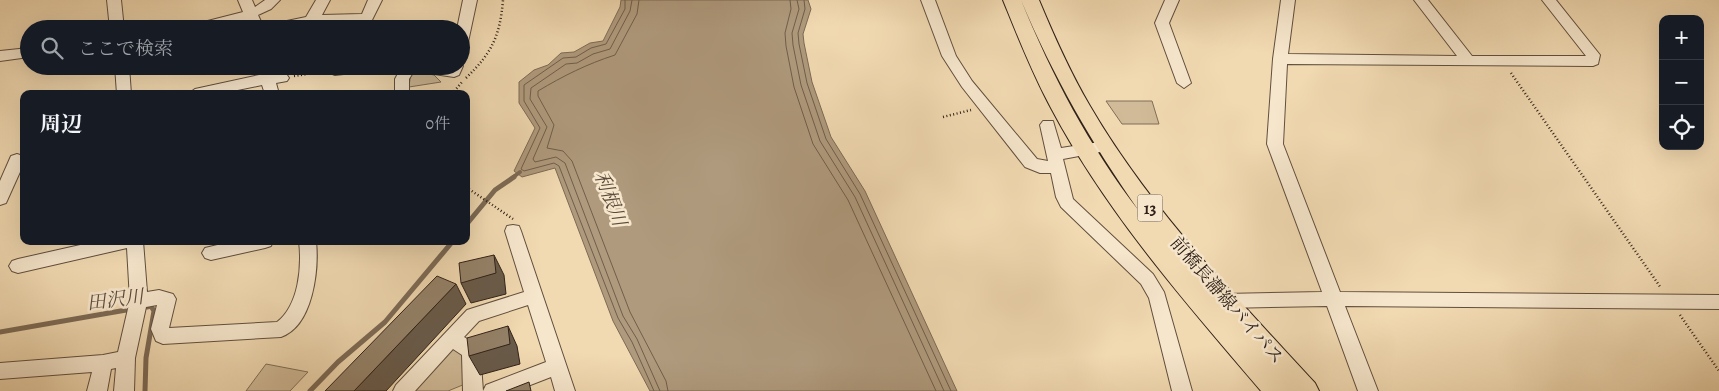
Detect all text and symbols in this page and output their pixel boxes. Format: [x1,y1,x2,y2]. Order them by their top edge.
map controls [1659,15,1704,150]
button: + [1659,15,1704,60]
search box [20,20,470,75]
icon: search [38,34,66,62]
text: ここで検索 [78,36,173,62]
button: − [1659,60,1704,105]
button: locate [1659,105,1704,150]
text: 周辺 [40,110,82,138]
text: 0件 [425,113,450,135]
water label: 利根川 [588,167,633,231]
road number: 13 [1138,194,1162,222]
street label: 前橋長瀞線バイパス [1165,231,1289,369]
water label: 田沢川 [85,283,147,316]

